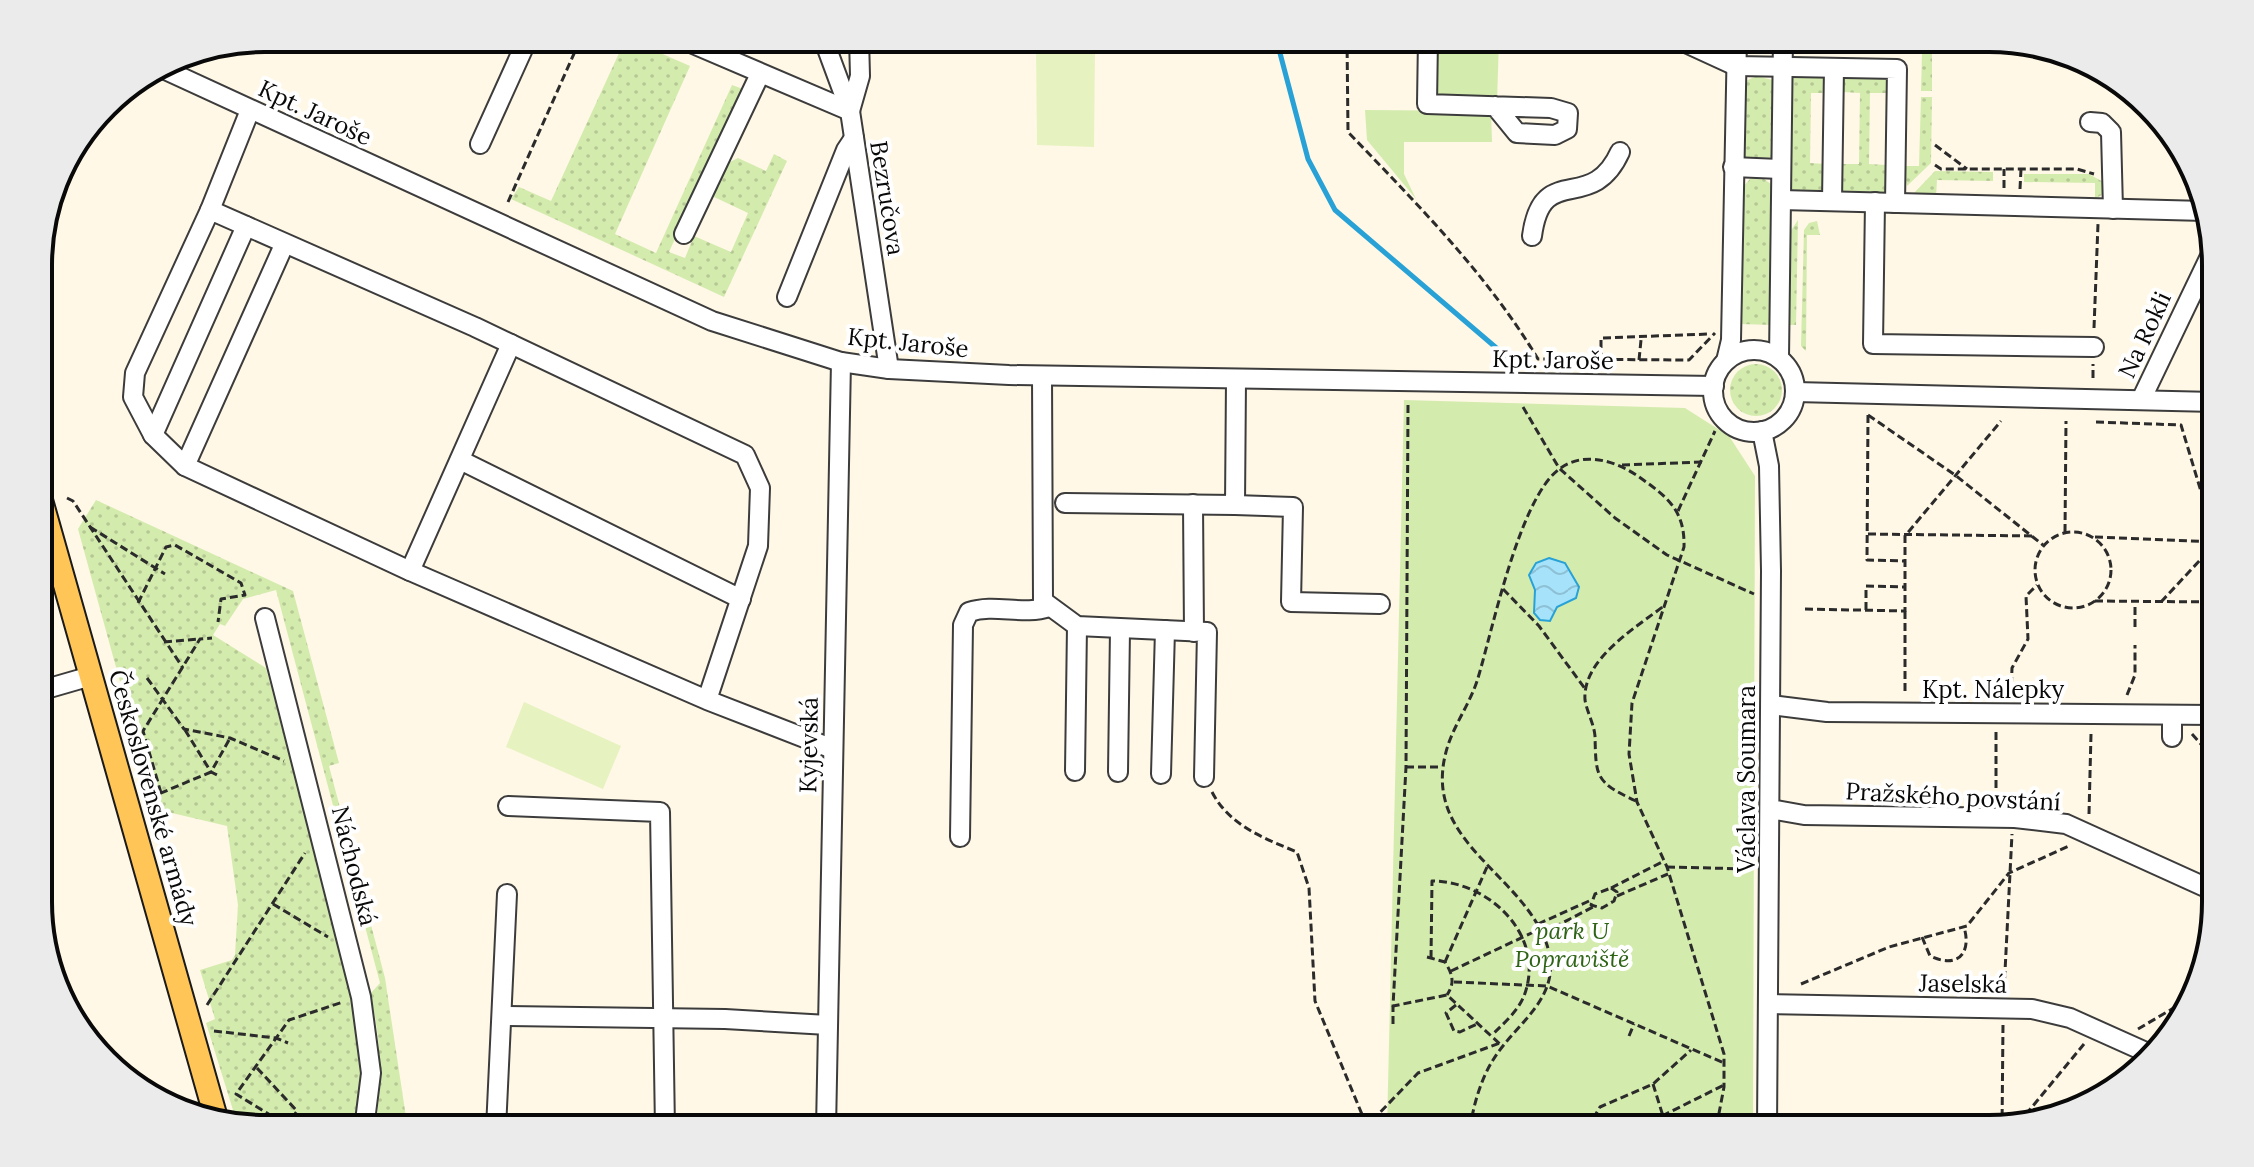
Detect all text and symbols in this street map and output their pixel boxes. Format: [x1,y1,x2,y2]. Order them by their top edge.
street label: Kpt. Jaroše [254,73,377,152]
street label: Bezručova [863,138,912,257]
street label: Na Rokli [2111,287,2178,383]
street label: Kpt. Jaroše [846,321,970,364]
street label: Kpt. Jaroše [1492,343,1614,376]
street label: Československé armády [102,666,206,930]
street label: Kpt. Nálepky [1922,674,2064,705]
street label: Václava Soumara [1731,685,1762,874]
street label: Kyjevská [792,697,825,793]
street label: Pražského povstání [1845,775,2061,818]
street label: Náchodská [325,803,384,929]
park label: park U Popraviště [1515,915,1629,974]
street label: Jaselská [1918,967,2007,1000]

